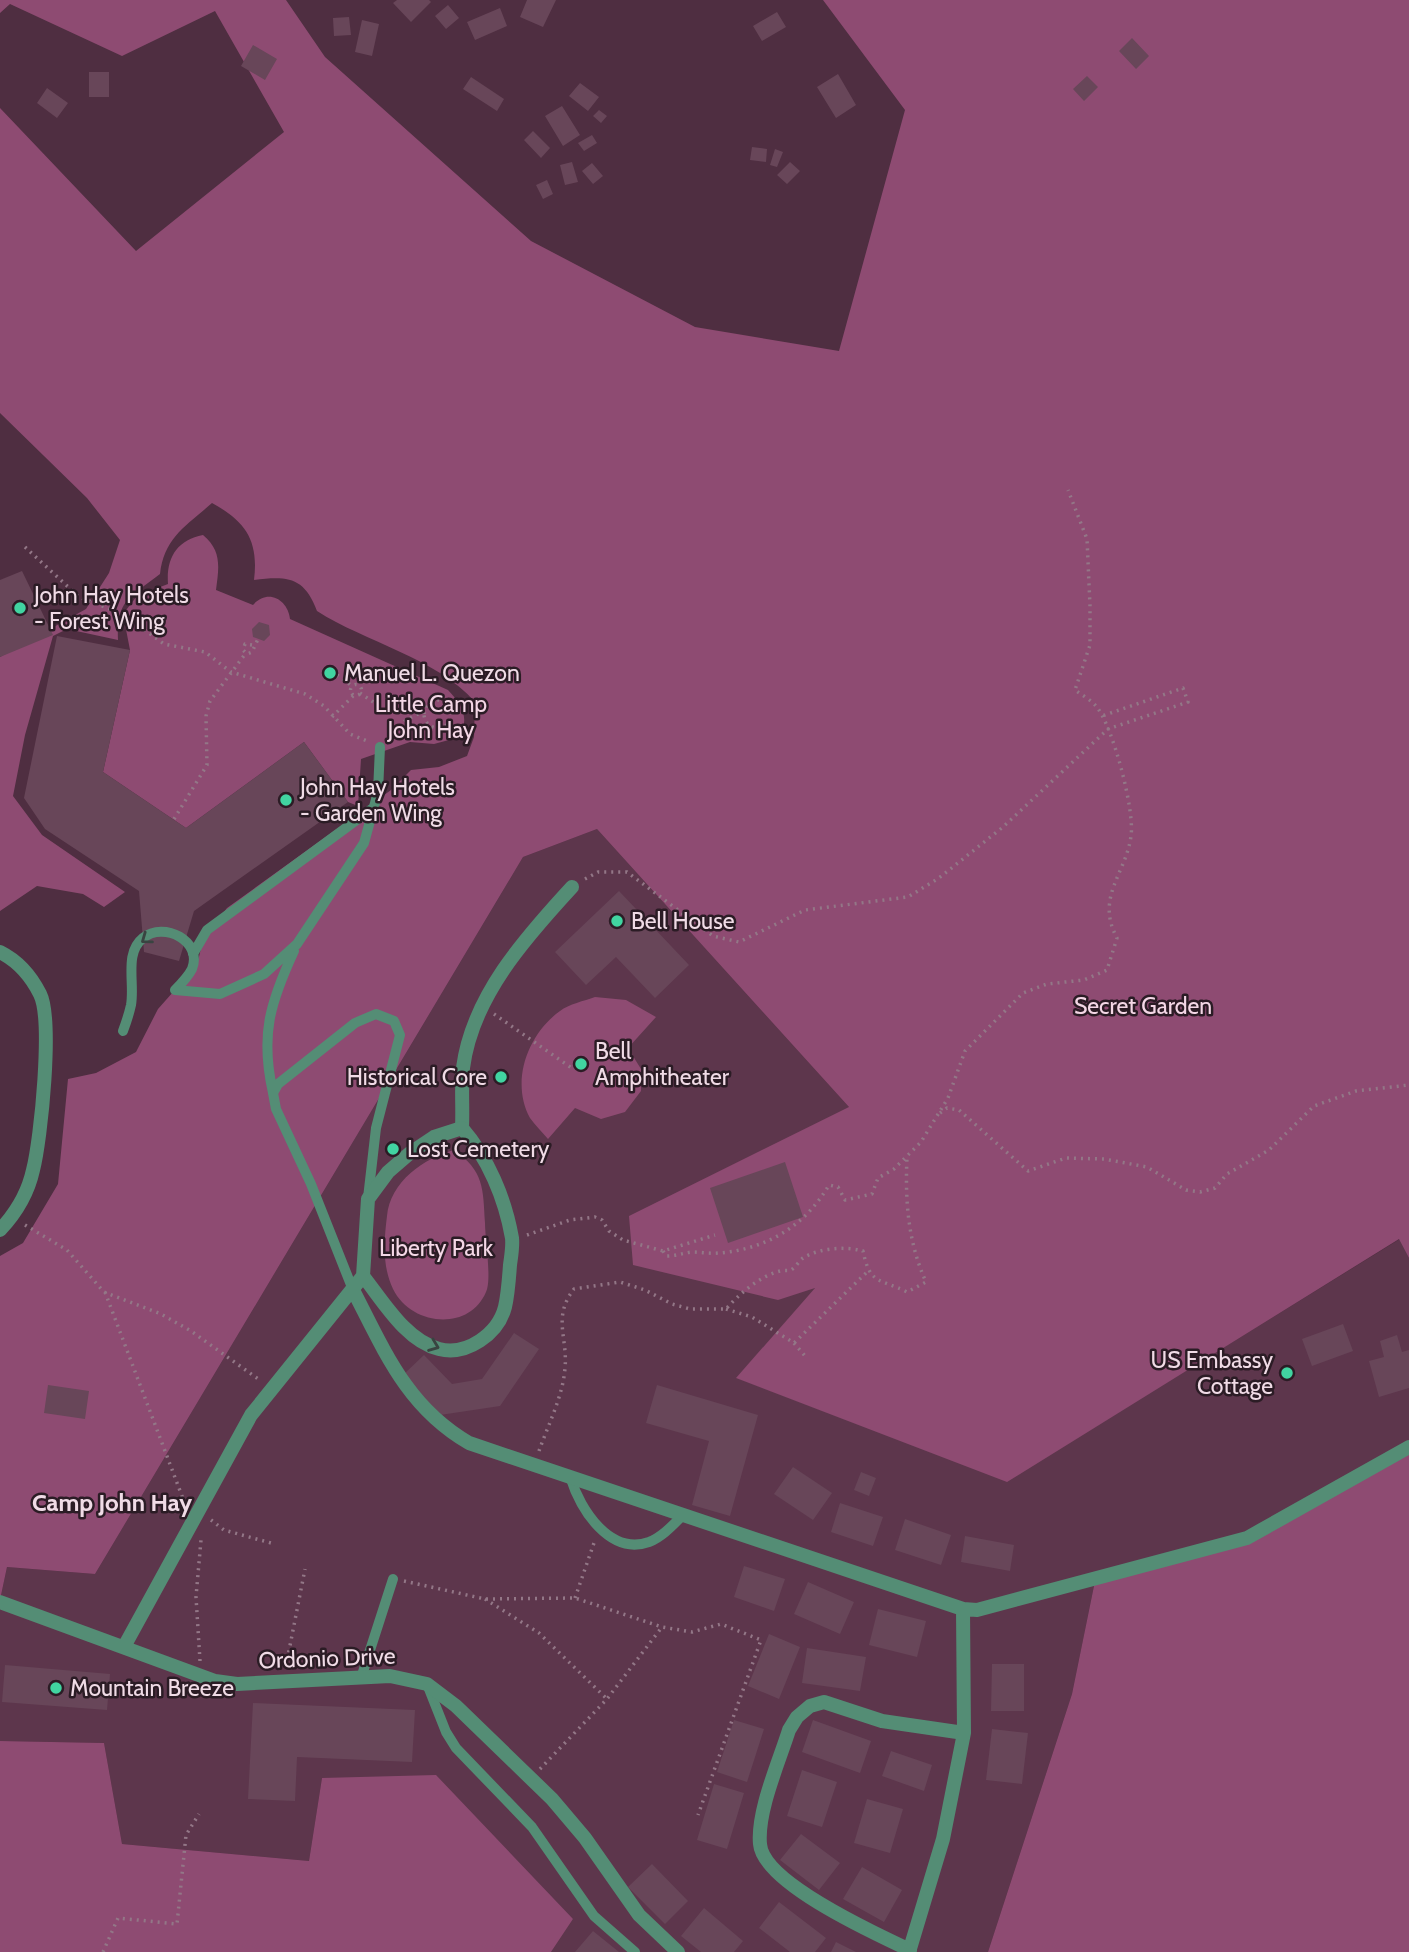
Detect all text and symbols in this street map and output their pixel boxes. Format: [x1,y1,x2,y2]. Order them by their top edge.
place label: John Hay Hotels - Forest Wing [33,581,189,635]
marker: John Hay Hotels - Forest Wing [12,600,28,616]
place label: Manuel L. Quezon [344,659,520,687]
marker: Manuel L. Quezon [322,665,338,681]
park label: Little Camp John Hay [375,690,487,744]
place label: John Hay Hotels - Garden Wing [299,773,455,827]
marker: John Hay Hotels - Garden Wing [278,792,294,808]
place label: Bell House [631,907,735,935]
marker: Bell House [609,913,625,929]
one-way arrow [141,931,154,943]
park label: Secret Garden [1074,992,1212,1020]
place label: Bell Amphitheater [595,1037,730,1091]
marker: Bell Amphitheater [573,1056,589,1072]
place label: Historical Core [347,1063,487,1091]
marker: Historical Core [493,1069,509,1085]
place label: Lost Cemetery [407,1135,550,1163]
marker: Lost Cemetery [385,1141,401,1157]
park label: Liberty Park [379,1234,494,1262]
one-way arrow [427,1337,439,1351]
place label: US Embassy Cottage [1151,1346,1273,1400]
marker: US Embassy Cottage [1279,1365,1295,1381]
district label: Camp John Hay [32,1488,192,1517]
street label: Ordonio Drive [258,1642,396,1674]
place label: Mountain Breeze [70,1674,234,1702]
marker: Mountain Breeze [48,1680,64,1696]

